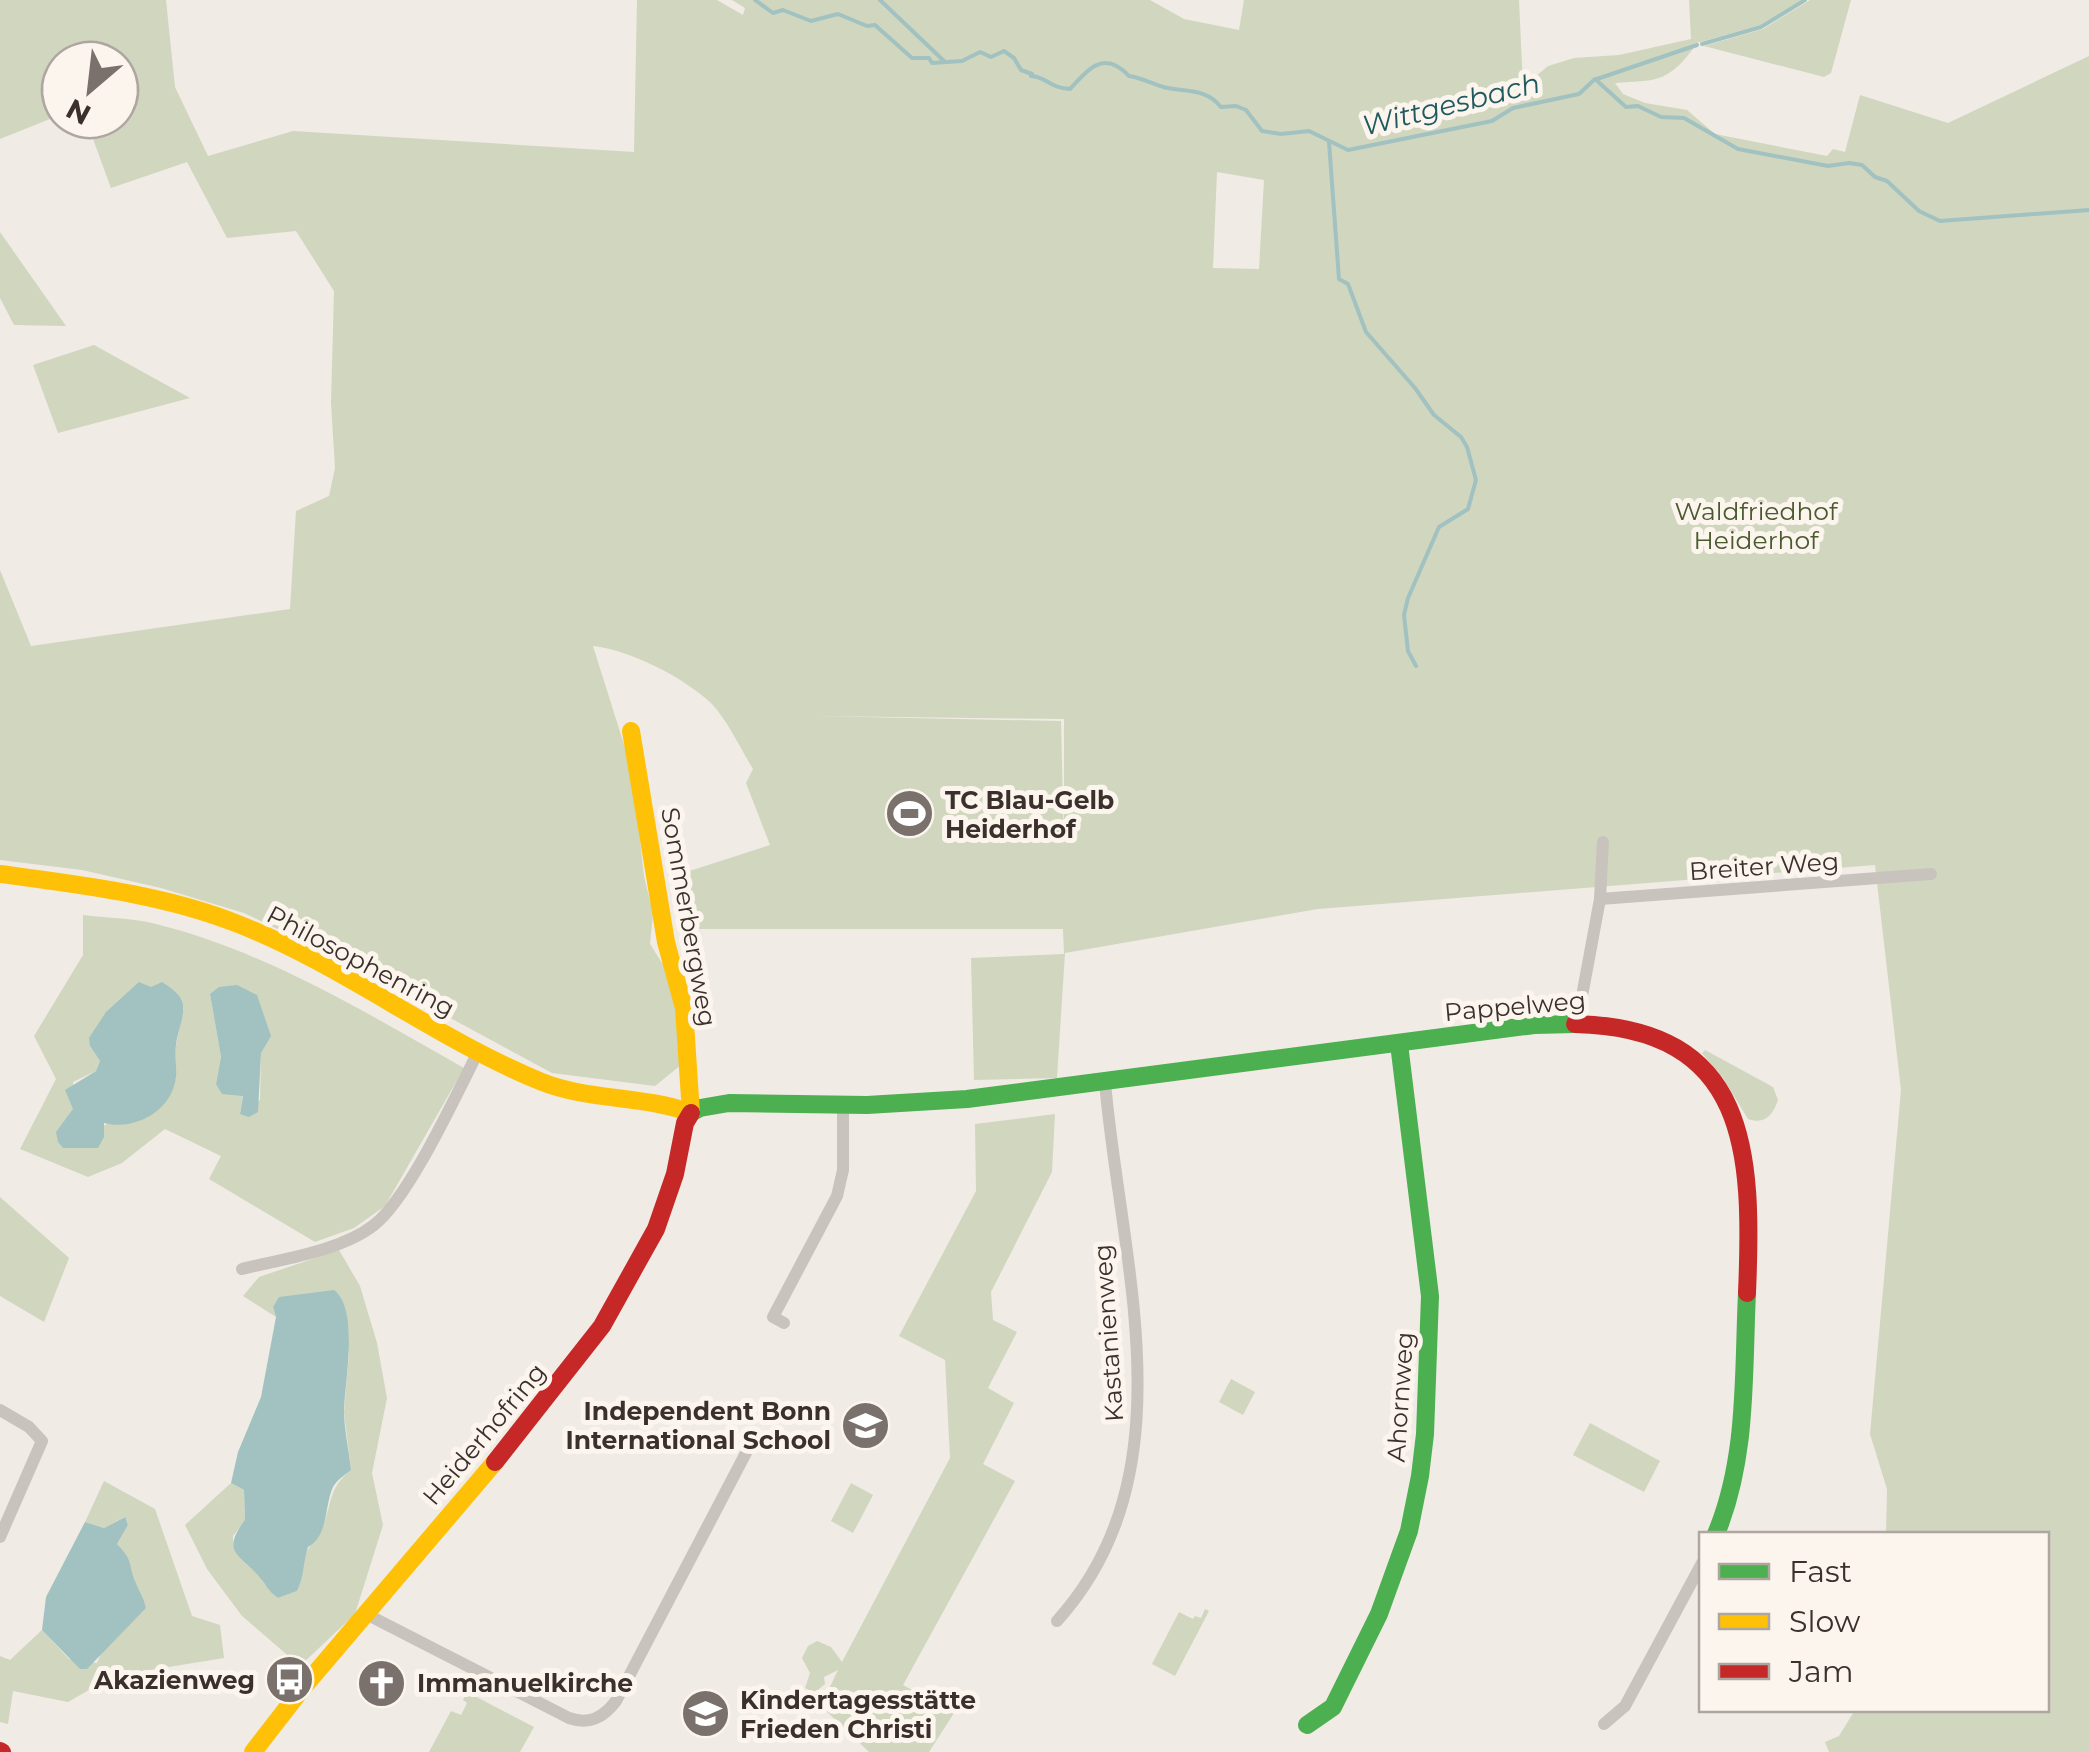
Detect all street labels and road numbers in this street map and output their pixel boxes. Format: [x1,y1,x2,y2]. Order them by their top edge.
street label: Sommerbergweg [655,805,723,1029]
street label: Breiter Weg [1688,846,1840,886]
street label: Philosophenring [262,899,460,1023]
street label: Pappelweg [1443,985,1587,1027]
street label: Kastanienweg [1087,1243,1129,1423]
street label: Ahornweg [1380,1331,1420,1463]
street label: Heiderhofring [416,1357,552,1511]

